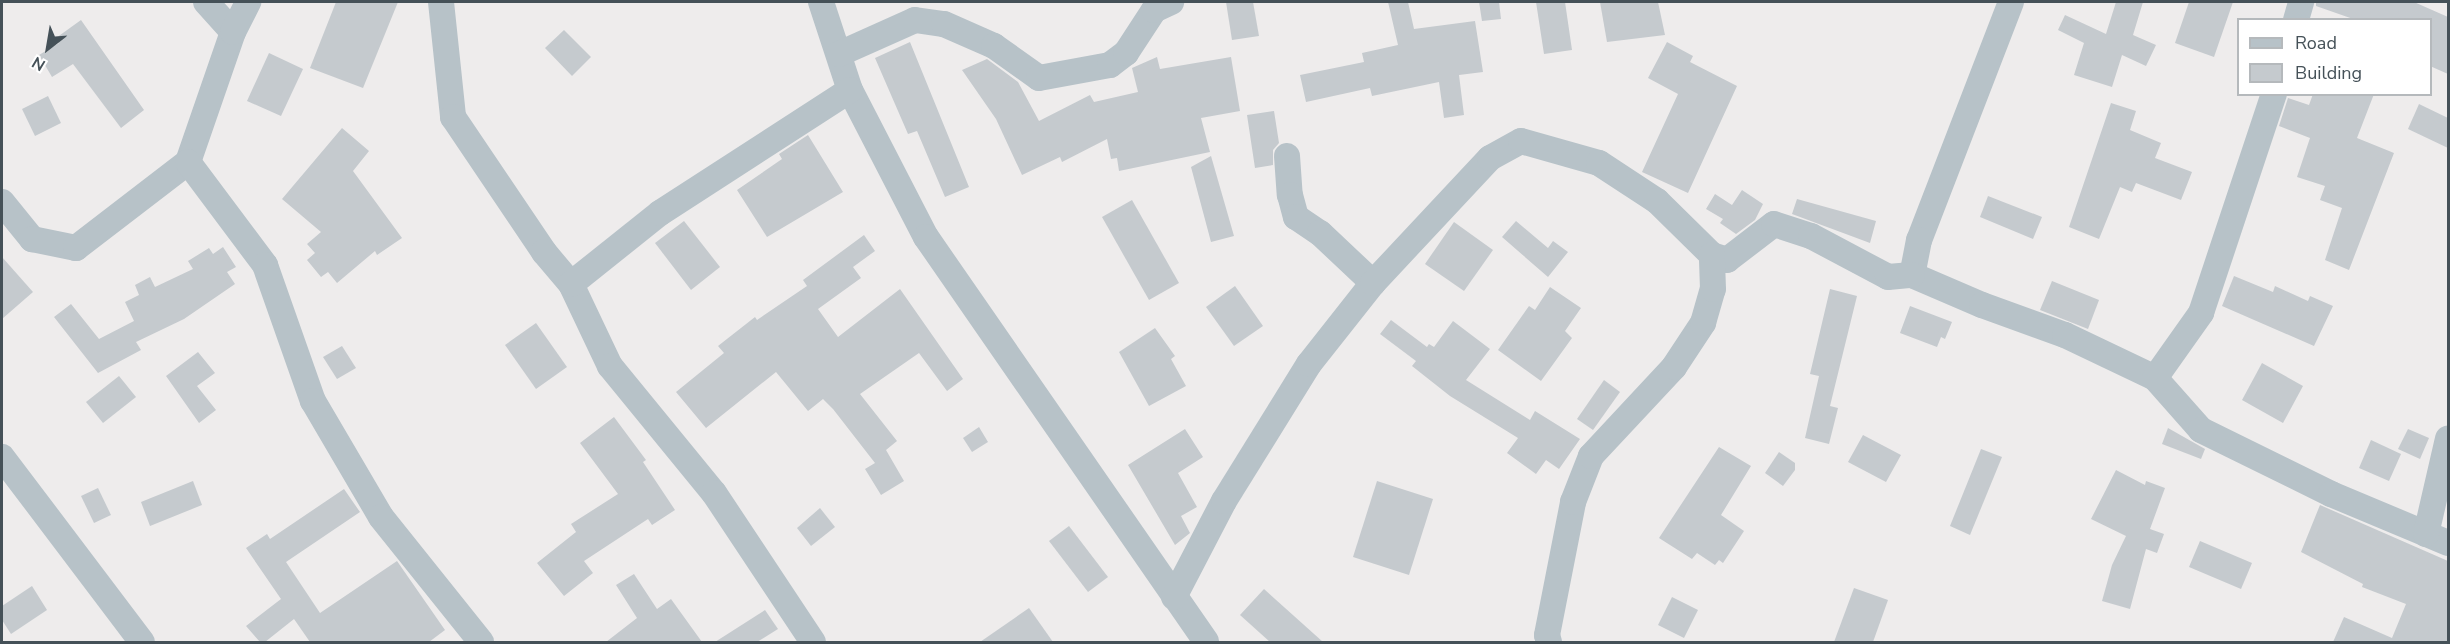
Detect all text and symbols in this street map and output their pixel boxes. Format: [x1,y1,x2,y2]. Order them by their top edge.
north arrow [18,18,78,78]
legend [2237,18,2432,96]
text: Road [2295,31,2337,55]
text: N [28,51,50,76]
text: Building [2295,61,2362,85]

